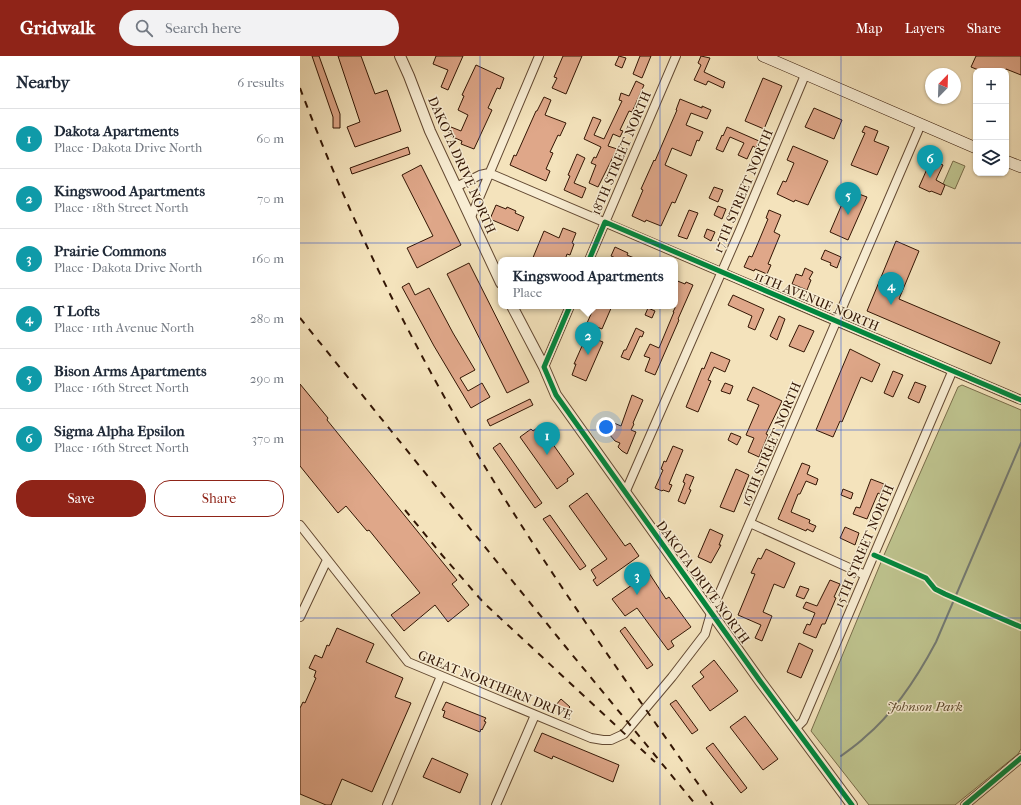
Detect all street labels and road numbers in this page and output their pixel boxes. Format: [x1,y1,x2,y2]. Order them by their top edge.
street label: 18TH STREET NORTH [588,89,654,217]
street label: DAKOTA DRIVE NORTH [425,94,499,236]
street label: 17TH STREET NORTH [710,127,776,255]
street label: 11TH AVENUE NORTH [752,268,882,334]
street label: 16TH STREET NORTH [738,380,804,508]
street label: 15TH STREET NORTH [831,482,897,610]
street label: DAKOTA DRIVE NORTH [653,518,753,646]
street label: GREAT NORTHERN DRIVE [416,647,574,723]

